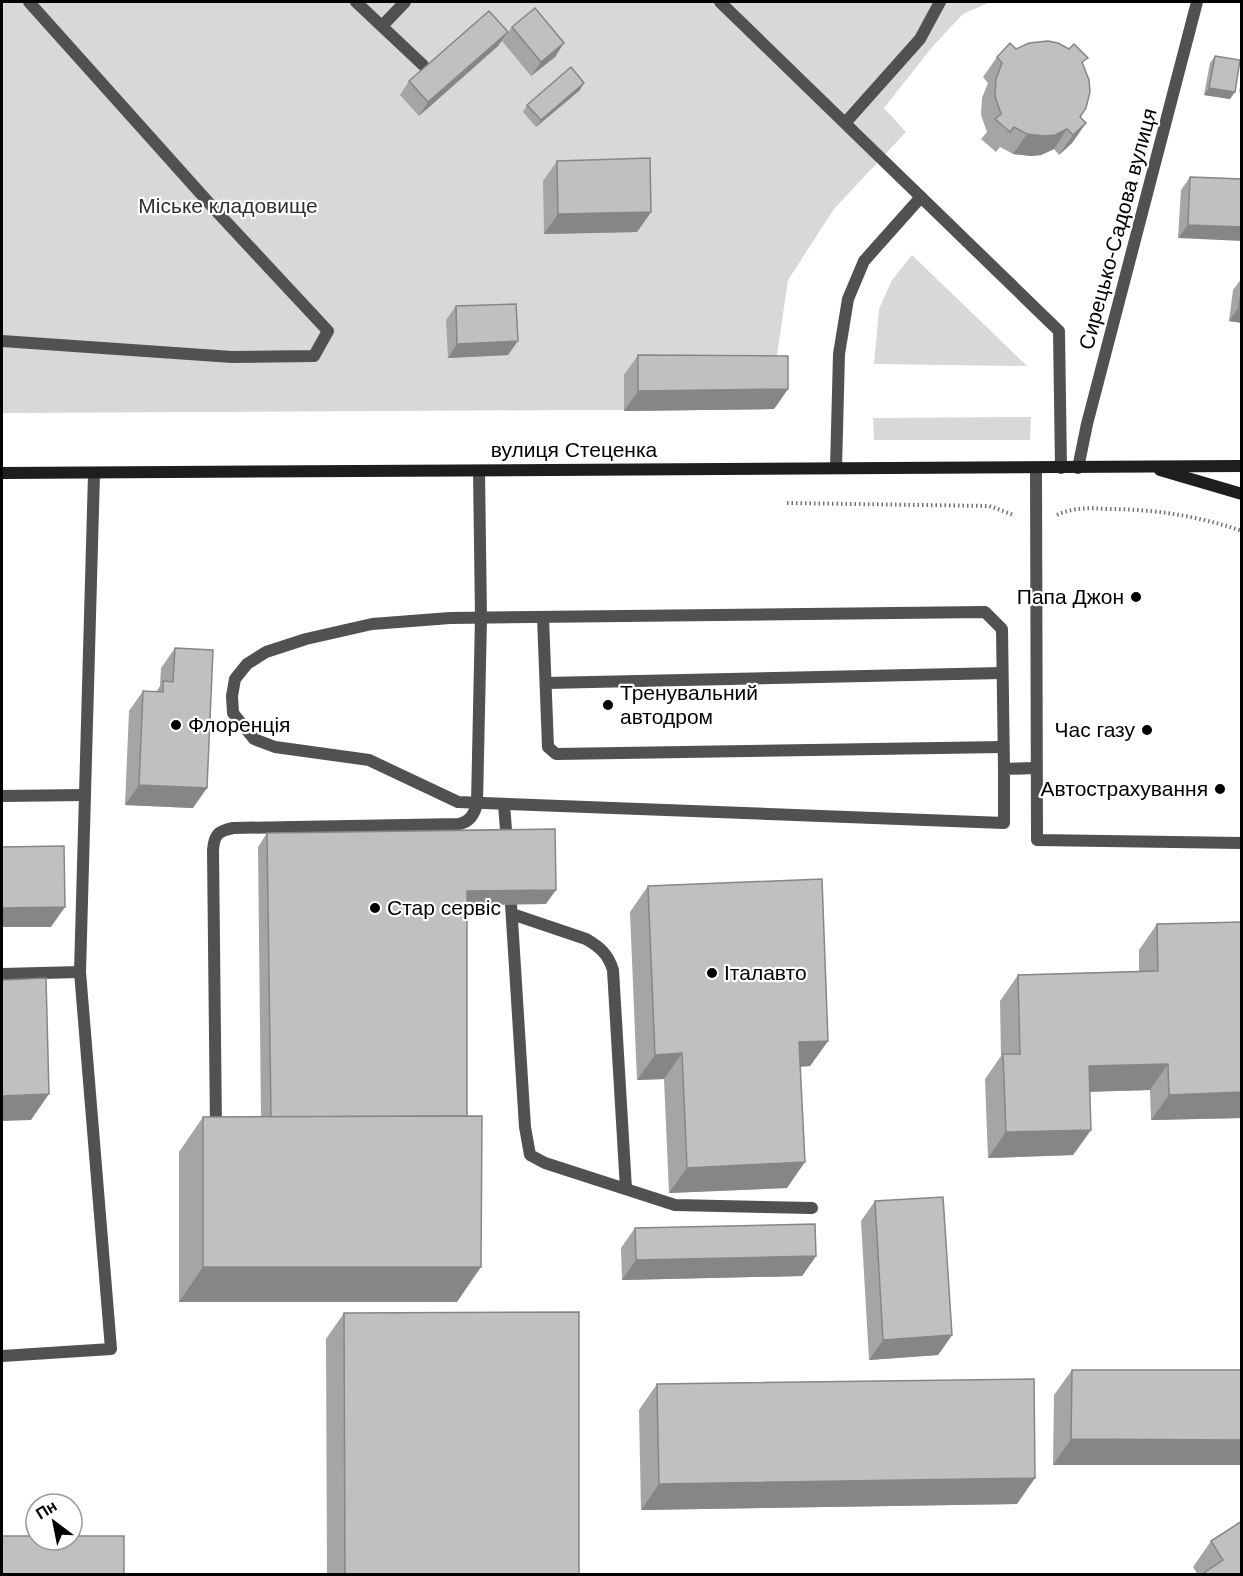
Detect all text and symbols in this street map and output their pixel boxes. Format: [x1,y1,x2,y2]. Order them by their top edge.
street label: Сирецько-Садова вулиця [1074,106,1161,352]
park label: Міське кладовище [138,194,318,217]
street label: вулиця Стеценка [491,438,658,461]
place label: Папа Джон [1017,585,1124,608]
marker: Папа Джон [1129,590,1143,604]
place label: Тренувальний автодром [620,681,758,728]
marker: Тренувальний автодром [601,698,615,712]
place label: Флоренція [188,713,290,736]
marker: Флоренція [169,718,183,732]
place label: Час газу [1054,718,1135,741]
marker: Час газу [1140,723,1154,737]
place label: Автострахування [1041,777,1208,800]
marker: Автострахування [1213,782,1227,796]
place label: Стар сервіс [387,896,501,919]
marker: Стар сервіс [368,901,382,915]
place label: Італавто [724,961,807,984]
marker: Італавто [705,966,719,980]
north arrow [24,1492,84,1552]
text: Пн [33,1497,60,1523]

